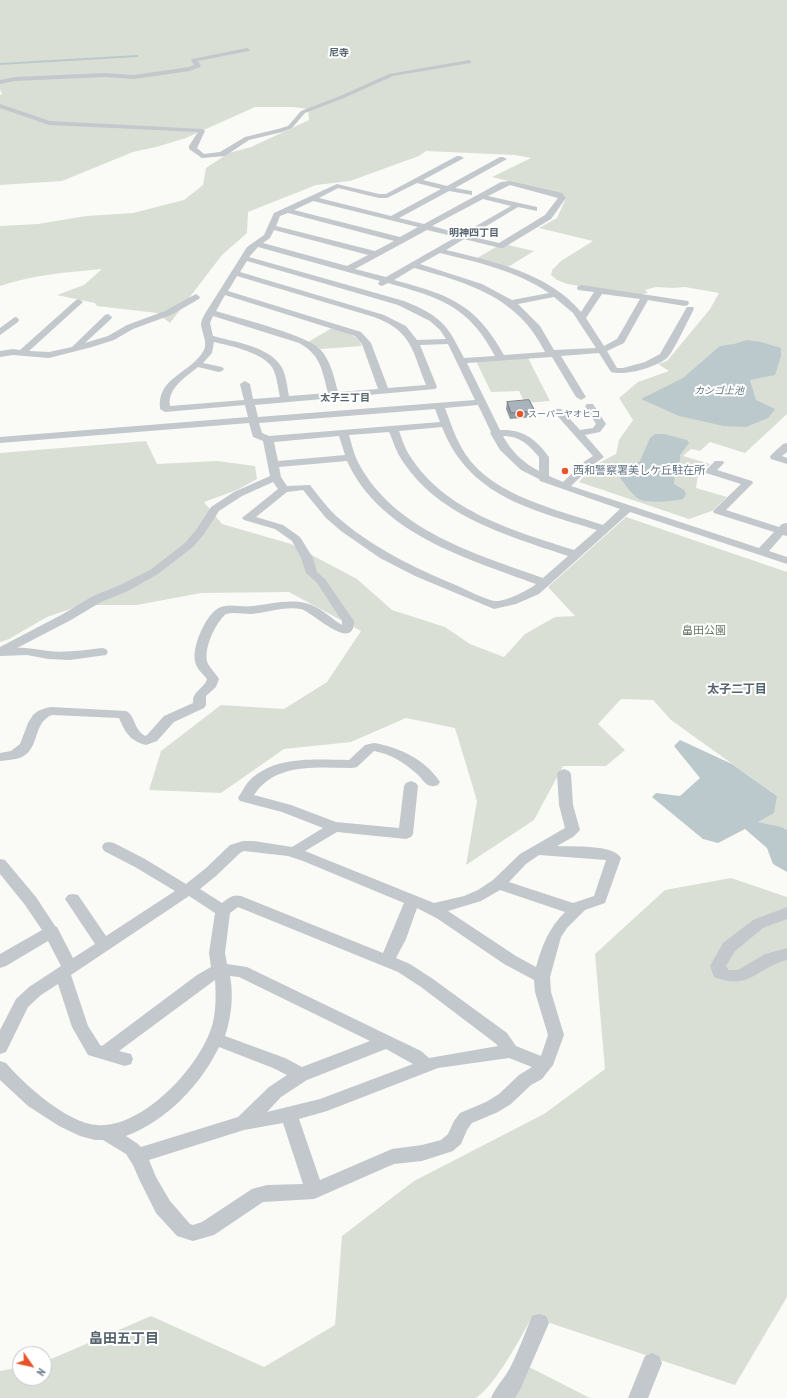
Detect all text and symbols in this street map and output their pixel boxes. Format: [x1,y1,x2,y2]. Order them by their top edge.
district label: 尼寺 [329,47,349,59]
district label: 明神四丁目 [449,227,499,239]
water label: カンゴ上池 [694,385,744,397]
district label: 太子三丁目 [320,392,370,404]
marker: スーパーヤオヒコ [515,409,525,419]
place label: スーパーヤオヒコ [528,409,600,419]
place label: 西和警察署美しケ丘駐在所 [573,464,705,478]
marker: 西和警察署美しケ丘駐在所 [560,466,570,476]
park label: 畠田公園 [682,624,726,638]
district label: 太子二丁目 [707,683,767,697]
district label: 畠田五丁目 [89,1331,159,1347]
north arrow [12,1346,52,1386]
text: N [34,1366,49,1379]

